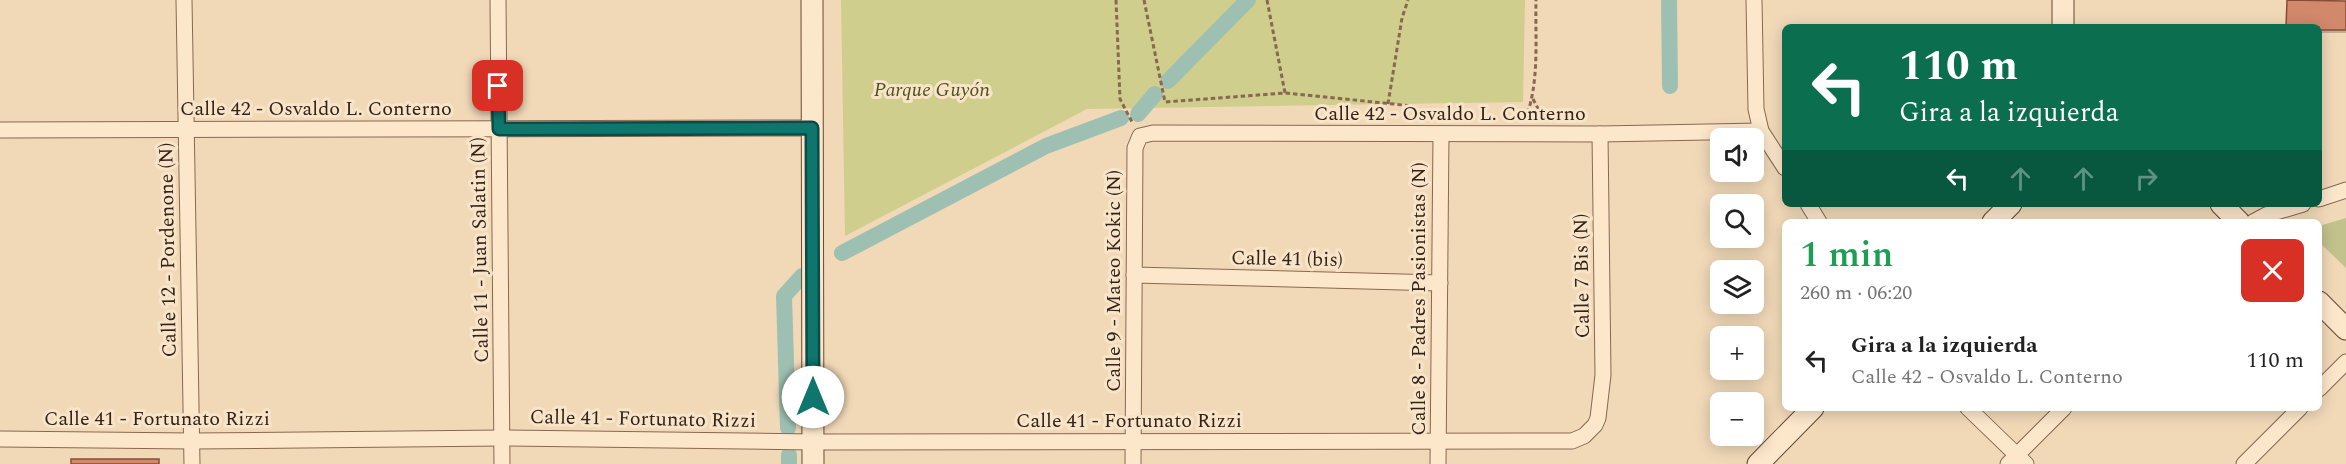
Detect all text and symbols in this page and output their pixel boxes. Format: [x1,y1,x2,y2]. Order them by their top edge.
text: 110 m [1899,35,2018,98]
icon: left [1800,48,1878,126]
pin [472,60,523,111]
icon: arrive [481,69,514,102]
park label: Parque Guyón [874,75,991,105]
text: Gira a la izquierda [1899,92,2119,134]
street label: Calle 42 - Osvaldo L. Conterno [180,94,452,124]
street label: Calle 42 - Osvaldo L. Conterno [1314,99,1586,129]
map controls [1710,128,1764,446]
button: sound [1710,128,1764,182]
street label: Calle 11 - Juan Salatin (N) [463,137,497,363]
street label: Calle 12 - Pordenone (N) [151,142,185,358]
street label: Calle 8 - Padres Pasionistas (N) [1404,162,1434,436]
icon: left [1941,162,1974,195]
icon: ahead [2004,162,2037,195]
icon: ahead [2067,162,2100,195]
icon: right [2130,162,2163,195]
street label: Calle 9 - Mateo Kokic (N) [1099,170,1129,392]
button: search [1710,194,1764,248]
street label: Calle 7 Bis (N) [1566,213,1598,339]
text: 1 min [1800,228,1893,283]
button: close [2241,239,2304,302]
street label: Calle 41 (bis) [1231,243,1343,275]
button: layers [1710,260,1764,314]
text: 260 m · 06:20 [1800,278,1912,308]
button: + [1710,326,1764,380]
text: Gira a la izquierda [1851,329,2038,362]
icon: left [1800,344,1833,377]
text: 110 m [2247,344,2304,377]
text: Calle 42 - Osvaldo L. Conterno [1851,362,2123,392]
position arrow [781,365,845,429]
button: − [1710,392,1764,446]
street label: Calle 41 - Fortunato Rizzi [530,402,756,436]
street label: Calle 41 - Fortunato Rizzi [44,404,270,434]
street label: Calle 41 - Fortunato Rizzi [1016,406,1242,436]

